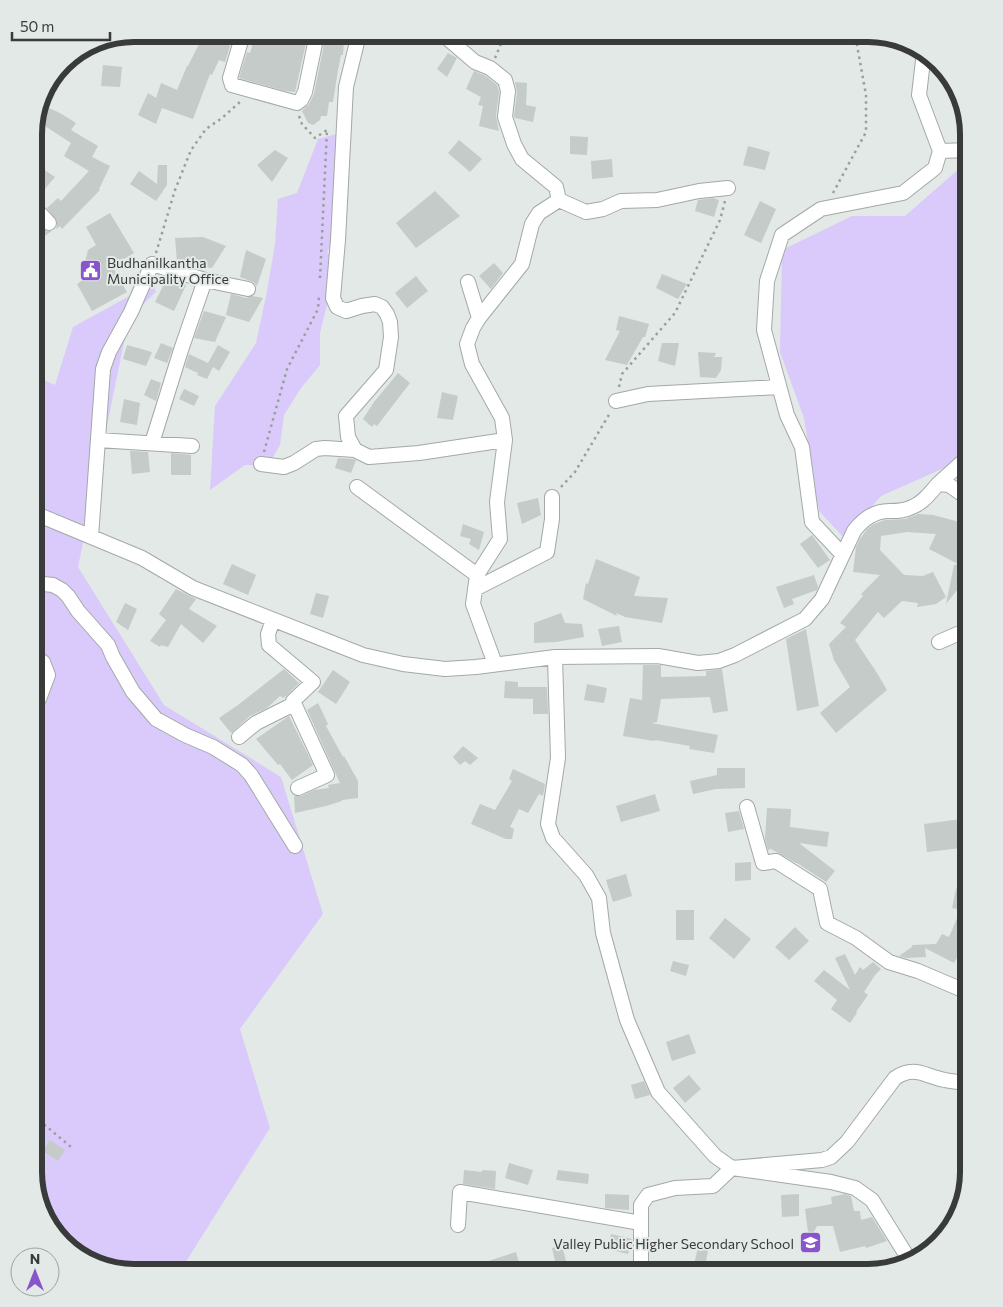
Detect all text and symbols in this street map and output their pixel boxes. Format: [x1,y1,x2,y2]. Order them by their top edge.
scale bar [12,10,110,42]
text: 50 m [20,17,54,35]
place label: Budhanilkantha Municipality Office [107,254,229,287]
public building icon: Budhanilkantha Municipality Office [79,258,103,282]
school or university icon: Valley Public Higher Secondary School [798,1231,822,1255]
place label: Valley Public Higher Secondary School [553,1235,794,1252]
north arrow [10,1247,60,1297]
text: N [30,1250,40,1267]

